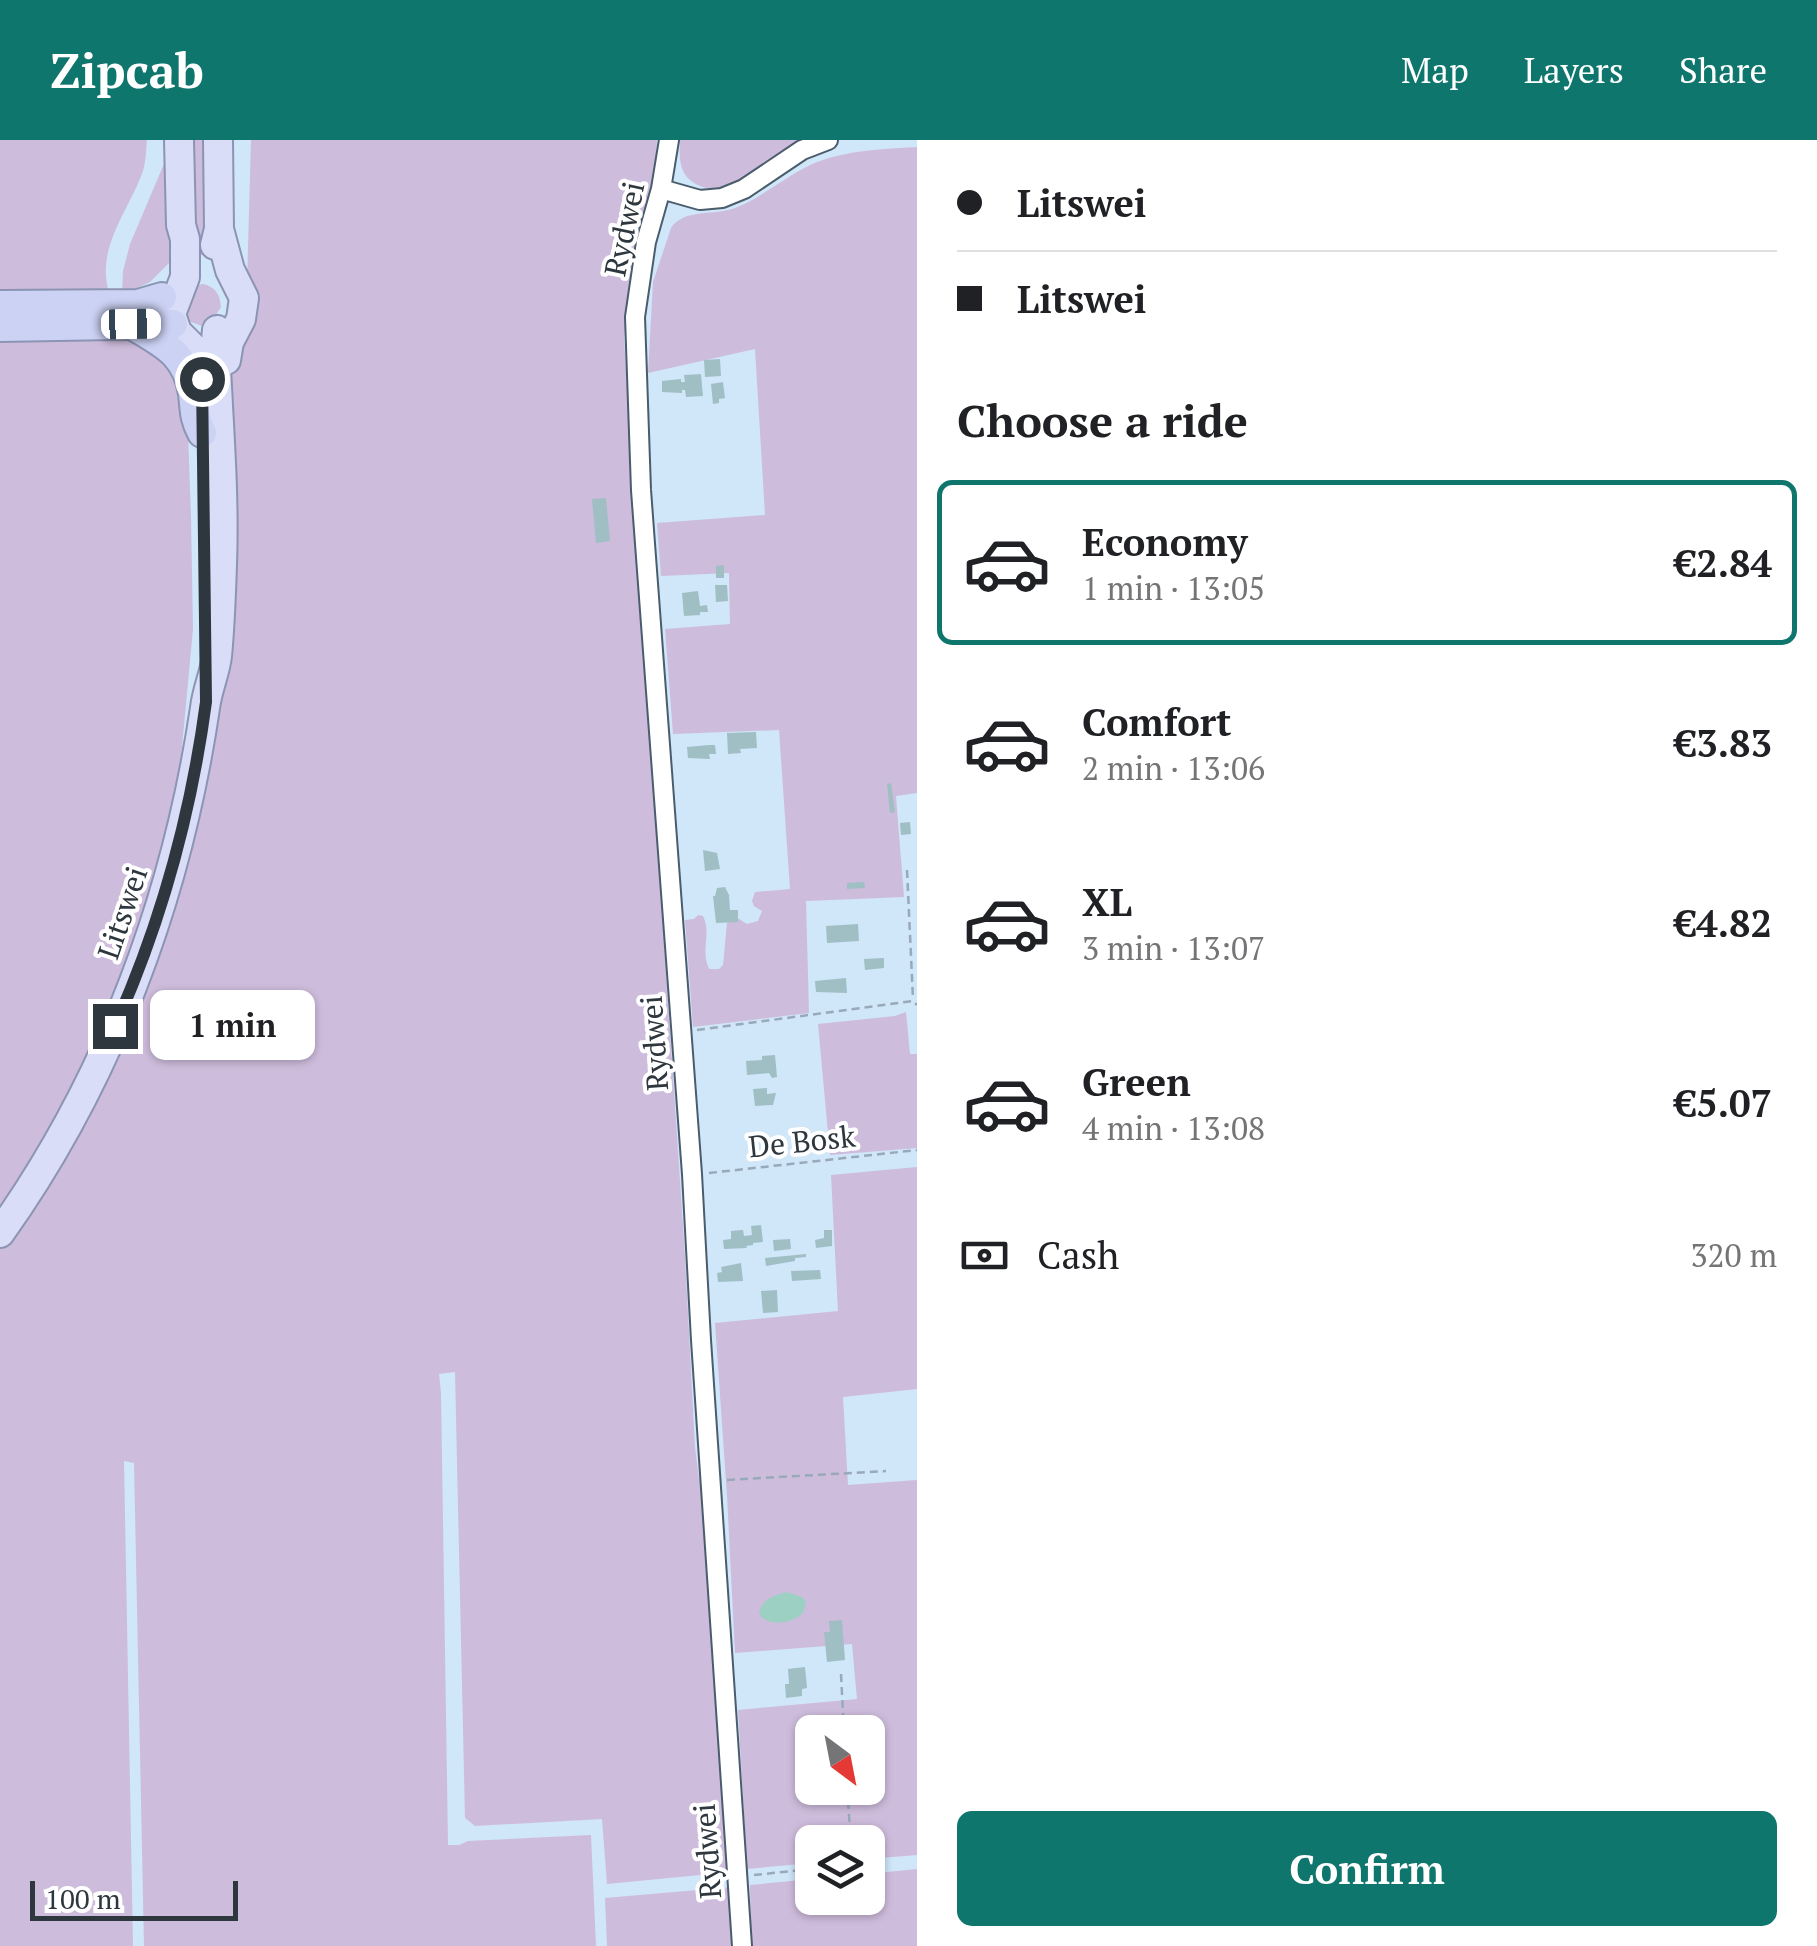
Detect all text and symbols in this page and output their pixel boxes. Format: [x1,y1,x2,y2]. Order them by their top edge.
text: Zipcab [50,38,204,102]
text: Map [1401,47,1469,93]
text: Layers [1524,47,1624,93]
text: Share [1679,47,1767,93]
street label: Rydwei [595,178,654,280]
text: Litswei [1017,178,1146,228]
text: Litswei [1017,274,1146,324]
car [101,308,161,340]
route start [180,357,225,402]
text: Choose a ride [957,390,1248,450]
text: Economy [1082,517,1248,567]
icon: car [962,518,1052,608]
text: €2.84 [1675,538,1772,588]
text: 1 min · 13:05 [1082,567,1265,609]
text: Comfort [1082,697,1231,747]
icon: car [962,698,1052,788]
text: €3.83 [1675,718,1772,768]
text: 2 min · 13:06 [1082,747,1265,789]
street label: Litswei [88,861,156,964]
text: XL [1082,877,1132,927]
icon: car [962,878,1052,968]
text: €4.82 [1675,898,1772,948]
text: 3 min · 13:07 [1082,927,1265,969]
callout: 1 min [150,991,315,1061]
street label: Rydwei [631,994,677,1092]
route end [93,1004,138,1049]
text: 1 min [189,1004,276,1046]
text: Green [1082,1057,1191,1107]
icon: car [962,1058,1052,1148]
text: €5.07 [1675,1078,1772,1128]
text: 4 min · 13:08 [1082,1107,1265,1149]
street label: De Bosk [747,1115,858,1166]
icon: cash [957,1228,1012,1283]
text: Cash [1037,1230,1119,1280]
text: 320 m [1690,1234,1777,1276]
north arrow [795,1715,885,1805]
map controls [795,1715,885,1915]
street label: Rydwei [684,1802,730,1900]
button: Confirm [957,1811,1777,1926]
button: layers [795,1825,885,1915]
scale bar [30,1876,238,1920]
text: 100 m [45,1880,121,1917]

